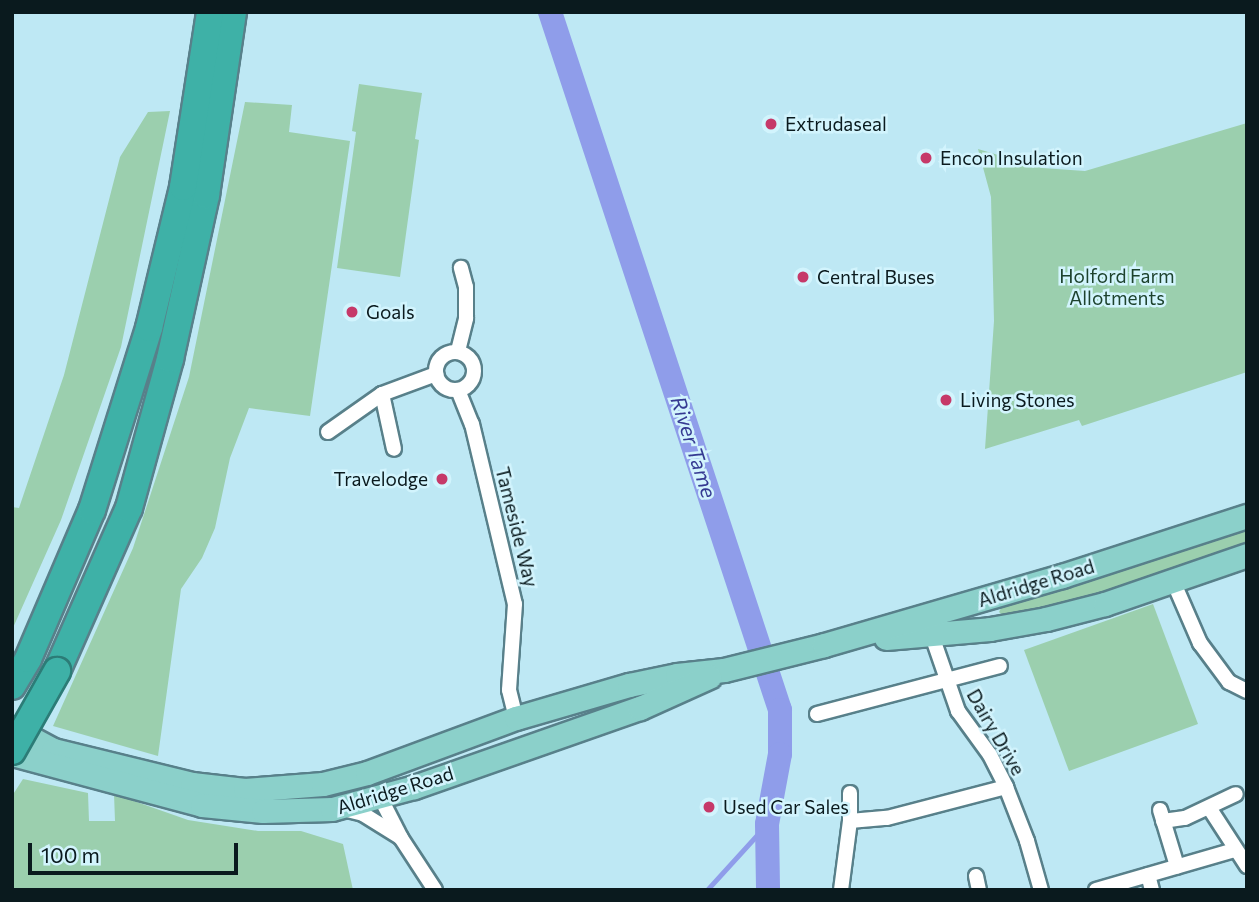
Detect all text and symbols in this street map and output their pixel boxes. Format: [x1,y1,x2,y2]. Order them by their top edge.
place label: Extrudaseal [785,113,887,135]
marker: Extrudaseal [763,116,779,132]
place label: Encon Insulation [940,147,1083,169]
marker: Encon Insulation [918,150,934,166]
park label: Holford Farm Allotments [1059,265,1175,309]
place label: Central Buses [817,266,935,288]
marker: Central Buses [795,269,811,285]
place label: Goals [366,301,415,323]
marker: Goals [344,304,360,320]
place label: Living Stones [960,389,1075,411]
marker: Living Stones [938,392,954,408]
water label: River Tame [666,393,722,501]
street label: Tameside Way [491,464,543,590]
place label: Travelodge [334,468,428,490]
marker: Travelodge [434,471,450,487]
street label: Aldridge Road [975,554,1097,612]
street label: Dairy Drive [962,685,1030,779]
street label: Aldridge Road [334,761,456,819]
place label: Used Car Sales [723,796,849,818]
marker: Used Car Sales [701,799,717,815]
scale bar [32,828,242,872]
text: 100 m [41,842,100,867]

